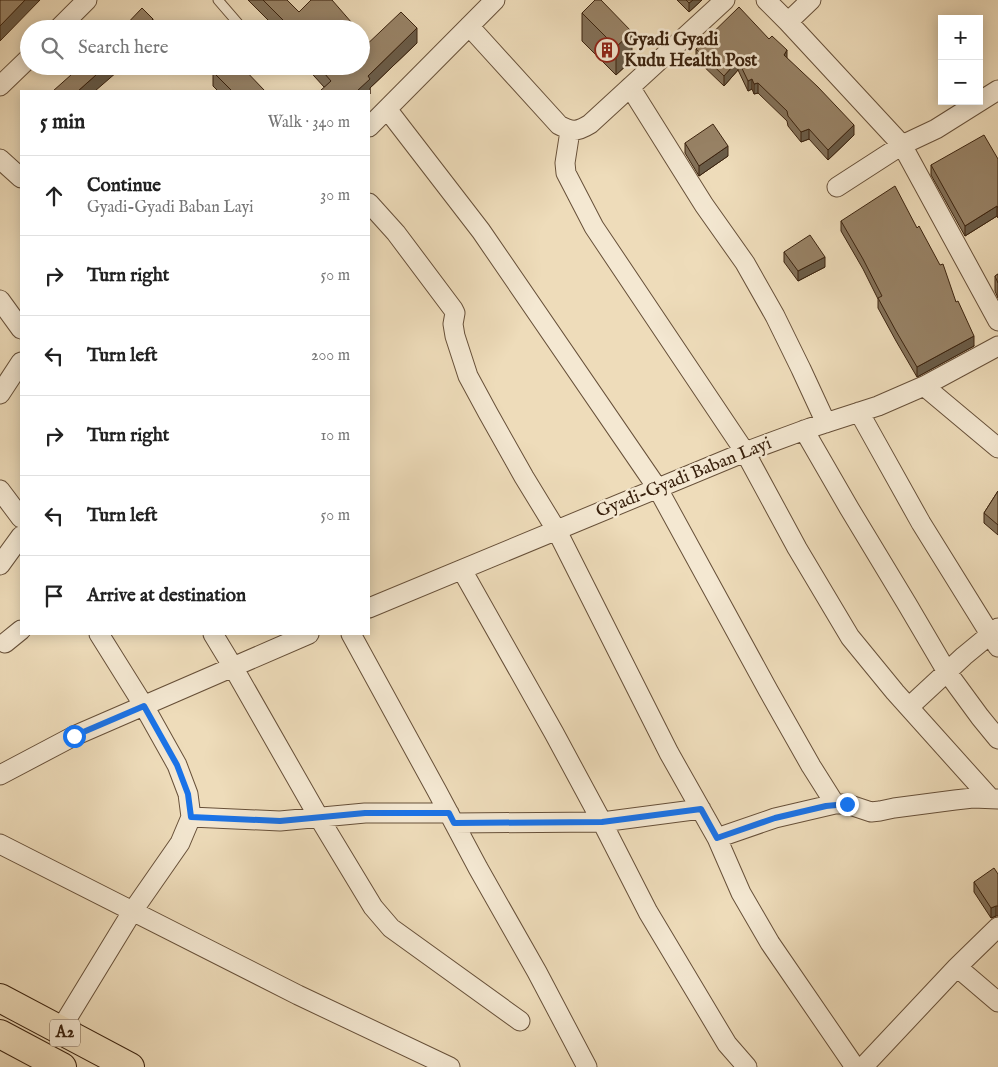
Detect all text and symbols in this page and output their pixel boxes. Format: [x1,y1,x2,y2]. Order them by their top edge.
map controls [938,15,983,105]
button: + [938,15,983,60]
search box [20,20,370,75]
place label: Gyadi Gyadi Kudu Health Post [624,29,758,73]
icon: search [38,34,66,62]
text: Search here [78,36,169,60]
building icon: Gyadi Gyadi Kudu Health Post [594,37,620,63]
button: − [938,60,983,105]
text: 5 min [40,109,85,136]
text: Walk · 340 m [268,113,350,133]
text: Continue [87,174,161,198]
icon: ahead [40,182,68,210]
text: 30 m [320,186,350,206]
text: Gyadi-Gyadi Baban Layi [87,198,254,218]
icon: right [40,262,68,290]
text: Turn right [87,264,169,288]
text: 50 m [321,266,350,286]
icon: left [40,342,68,370]
text: Turn left [87,344,158,368]
text: 200 m [311,346,350,366]
icon: right [40,422,68,450]
text: Turn right [87,424,169,448]
text: 10 m [320,426,350,446]
street label: Gyadi-Gyadi Baban Layi [593,432,775,524]
icon: left [40,502,68,530]
text: Turn left [87,504,158,528]
text: 50 m [321,506,350,526]
icon: arrive [40,582,68,610]
text: Arrive at destination [87,584,246,608]
route start [63,725,86,748]
route end [836,793,859,816]
road number: A2 [50,1020,80,1046]

